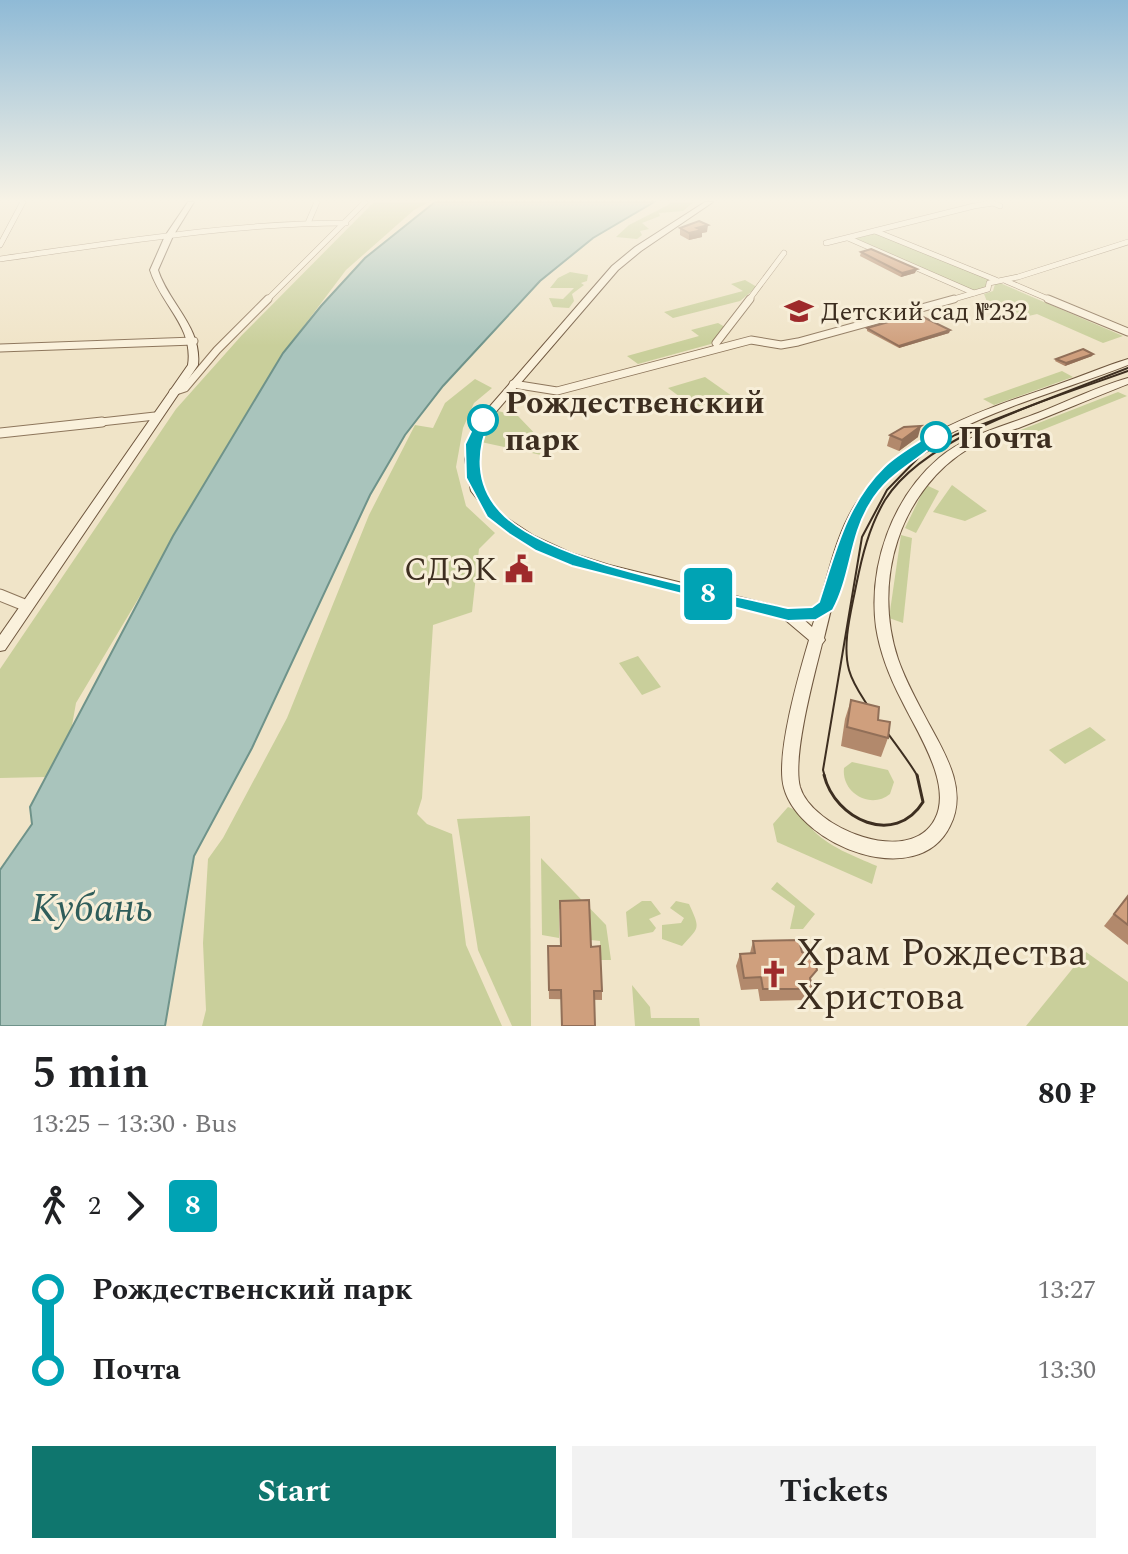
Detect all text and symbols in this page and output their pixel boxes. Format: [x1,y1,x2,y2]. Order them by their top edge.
place label: Детский сад №232 [821,292,1028,332]
school or university icon: Детский сад №232 [784,296,814,326]
place label: Рождественский парк [505,379,765,465]
marker: Рождественский парк [468,405,498,435]
place label: Почта [958,414,1053,463]
marker: Почта [921,422,951,452]
place label: СДЭК [404,546,497,595]
public building icon: СДЭК [504,554,534,584]
line badge: 8 [682,568,734,620]
text: 8 [700,572,716,615]
water label: Кубань [31,879,153,940]
place label: Храм Рождества Христова [796,925,1087,1027]
church icon: Храм Рождества Христова [759,959,789,989]
text: 5 min [32,1040,149,1107]
text: 80 ₽ [1038,1071,1096,1117]
text: 13:25 – 13:30 · Bus [32,1104,237,1144]
icon: walk [32,1184,76,1228]
icon: forward [113,1184,157,1228]
text: 8 [185,1184,201,1227]
text: 2 [88,1186,101,1226]
text: Рождественский парк [92,1267,413,1313]
text: 13:27 [1037,1270,1096,1310]
text: Почта [92,1347,181,1393]
text: 13:30 [1037,1350,1096,1390]
button: Start [32,1446,556,1538]
button: Tickets [572,1446,1096,1538]

